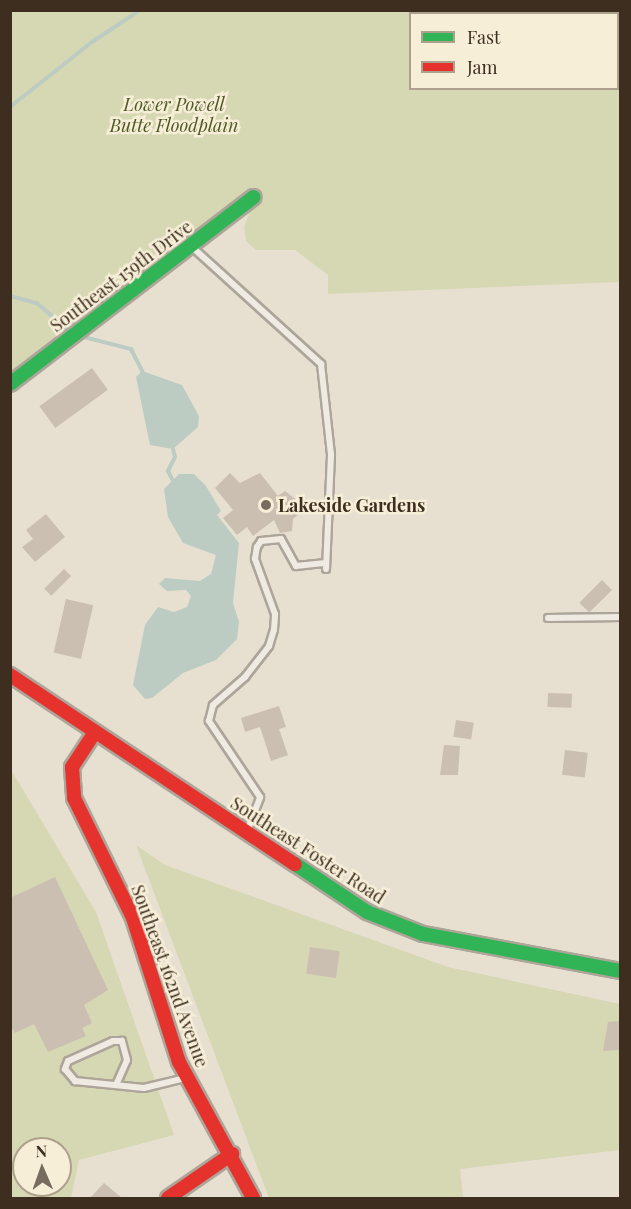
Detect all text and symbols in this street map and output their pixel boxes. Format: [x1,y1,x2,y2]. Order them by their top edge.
legend [409,12,619,90]
text: Fast [467,25,500,49]
text: Jam [467,55,497,79]
park label: Lower Powell Butte Floodplain [110,94,238,136]
street label: Southeast 159th Drive [46,215,196,337]
place label: Lakeside Gardens [278,494,425,516]
marker: Lakeside Gardens [259,498,273,512]
street label: Southeast Foster Road [226,792,390,908]
street label: Southeast 162nd Avenue [127,881,213,1071]
north arrow [12,1137,72,1197]
text: N [35,1140,48,1161]

